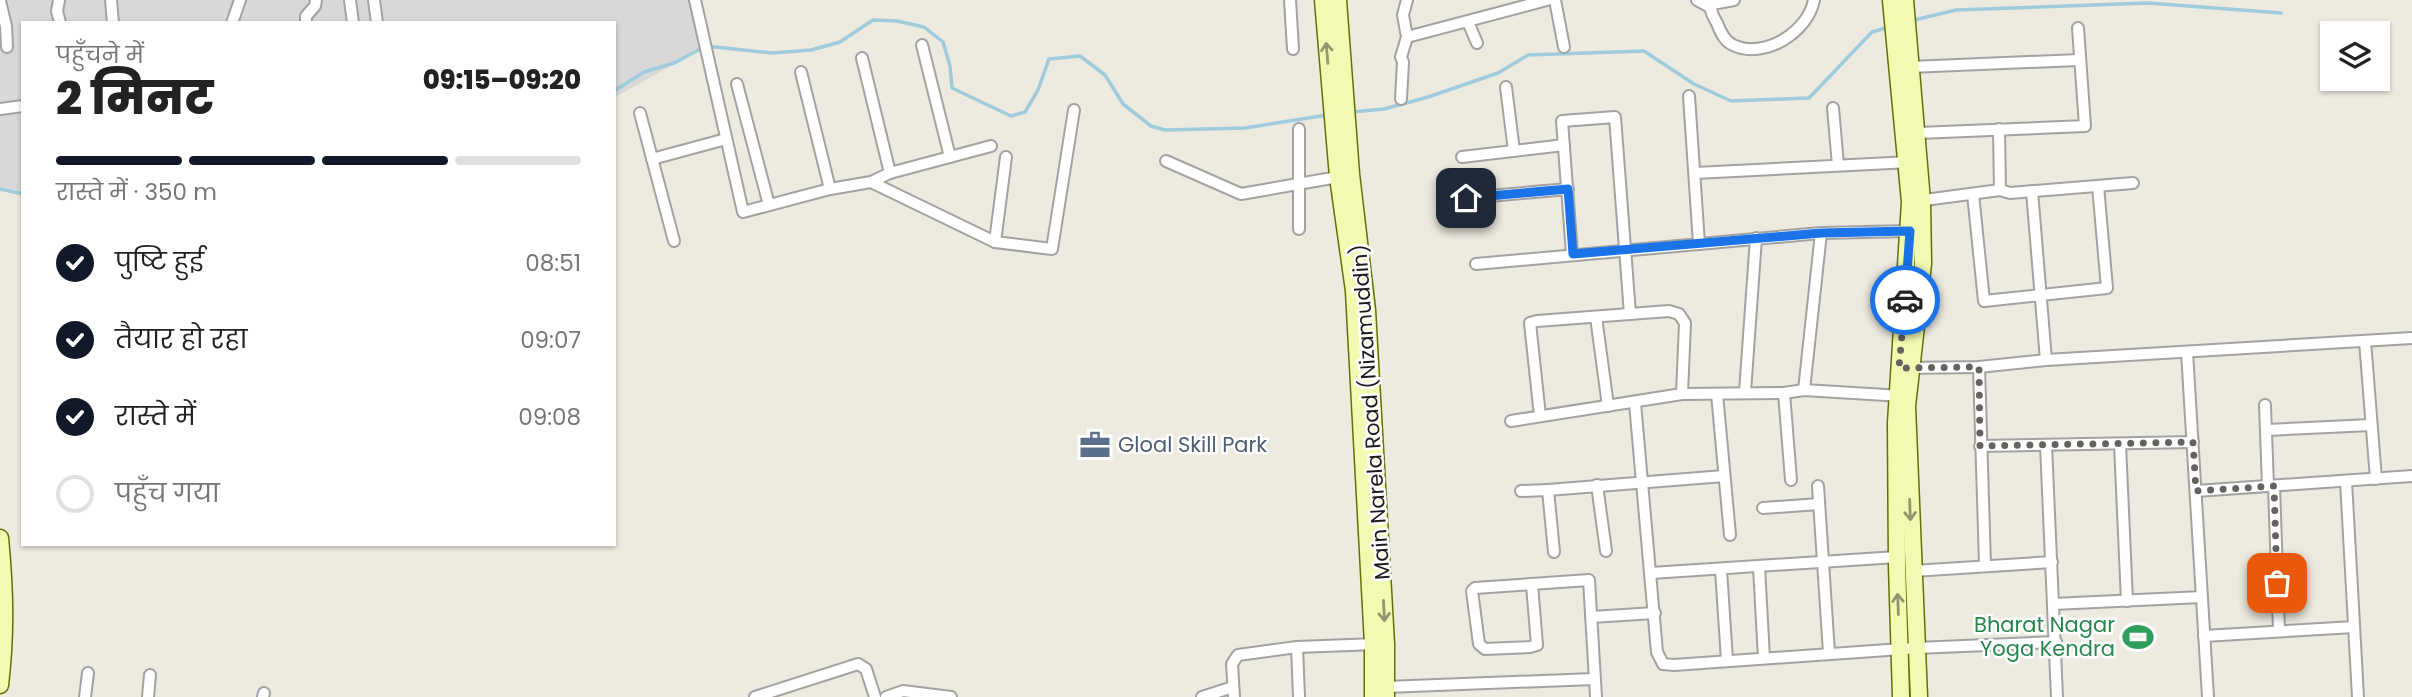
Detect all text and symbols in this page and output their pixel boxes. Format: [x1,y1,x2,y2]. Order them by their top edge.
map controls [2320,21,2390,91]
button: layers [2320,21,2390,91]
text: पहुँचने में [56,39,144,71]
one-way arrow [1320,42,1333,65]
text: 09:15–09:20 [423,62,581,98]
text: 2 मिनट [56,66,214,130]
pin [1436,168,1496,228]
text: रास्ते में · 350 m [56,176,217,208]
icon: home [1447,179,1485,217]
street label: Main Narela Road (Nizamuddin) [1344,243,1397,581]
icon: check [56,244,94,282]
text: पुष्टि हुई [115,244,204,280]
text: 08:51 [525,247,581,279]
courier [1870,265,1940,335]
icon: car [1886,281,1924,319]
icon: check [56,321,94,359]
text: तैयार हो रहा [115,321,247,357]
text: 09:07 [520,324,581,356]
icon: check [56,398,94,436]
text: रास्ते में [115,398,196,434]
text: 09:08 [518,401,581,433]
office icon: Gloal Skill Park [1078,428,1112,462]
place label: Gloal Skill Park [1118,430,1267,459]
text: पहुँच गया [115,475,220,511]
one-way arrow [1904,499,1917,522]
pin [2247,553,2307,613]
icon: bag [2258,564,2296,602]
one-way arrow [1892,593,1905,616]
one-way arrow [1378,600,1391,623]
place label: Bharat Nagar Yoga Kendra [1974,610,2115,663]
sports icon: Bharat Nagar Yoga Kendra [2121,620,2155,654]

